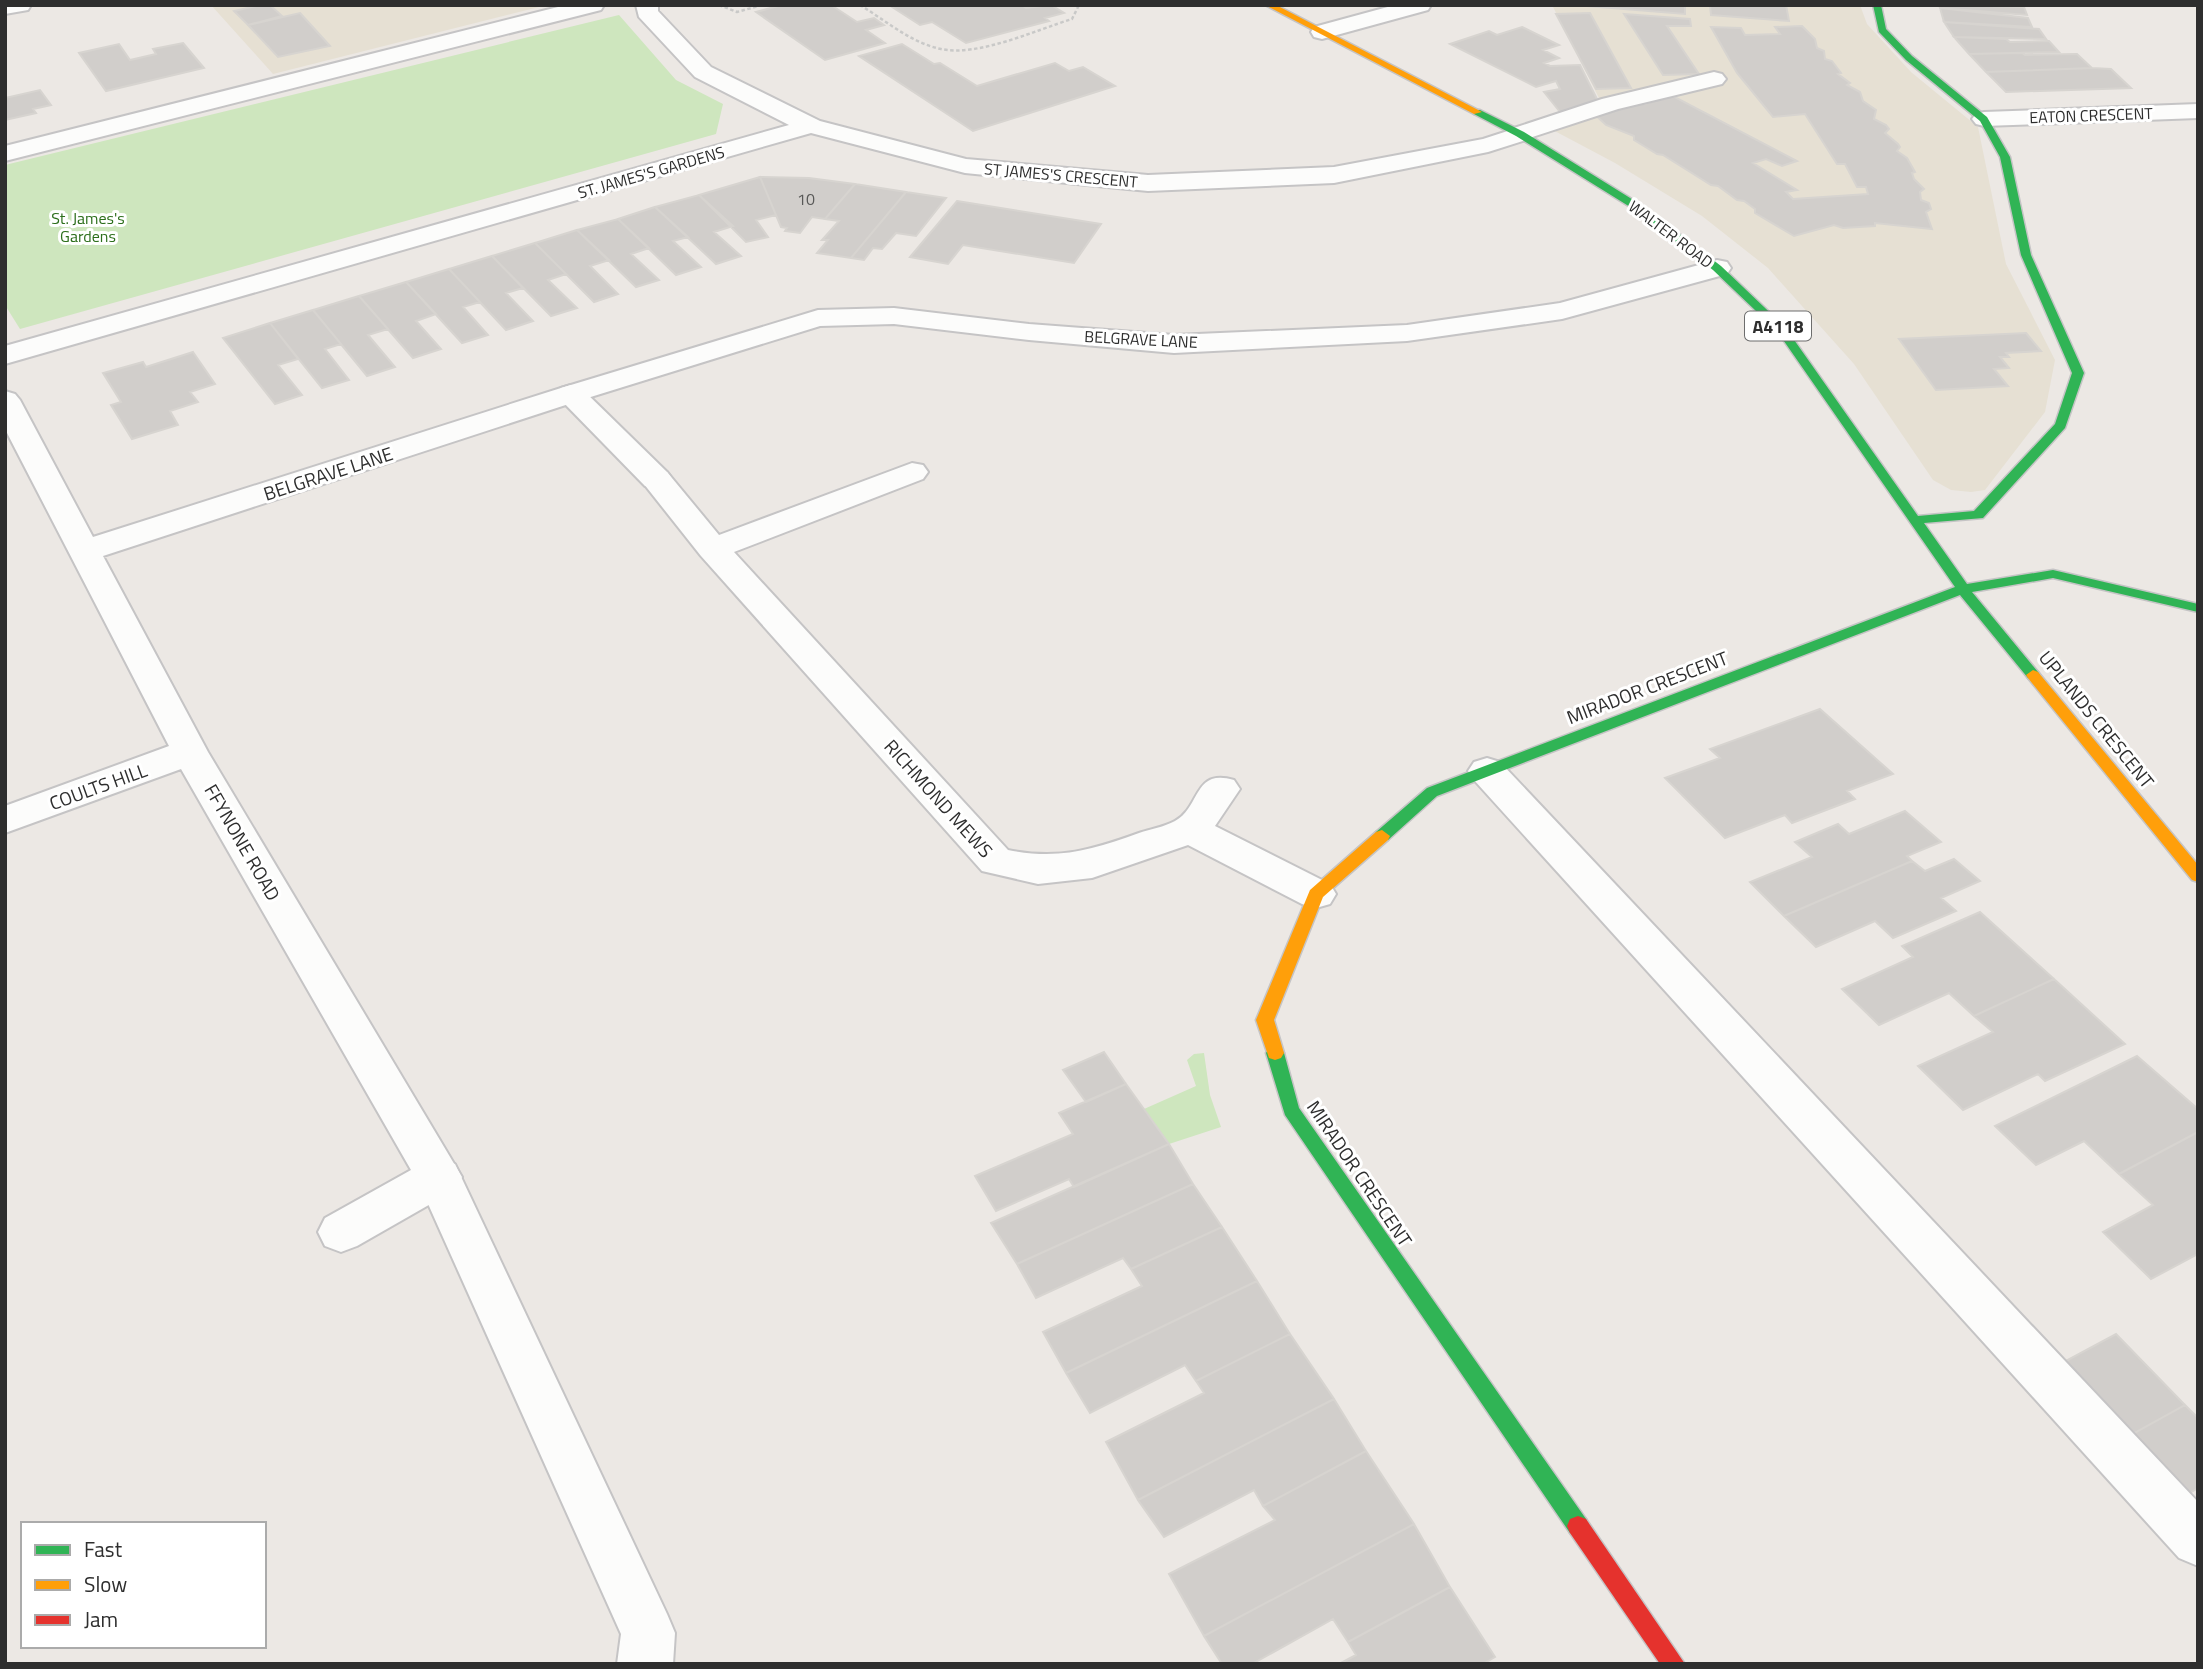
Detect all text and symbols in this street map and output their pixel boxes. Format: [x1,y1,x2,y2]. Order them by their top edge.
street label: EATON CRESCENT [2029,101,2154,129]
street label: ST. JAMES'S GARDENS [575,140,727,204]
street label: ST JAMES'S CRESCENT [983,156,1139,194]
house number: 10 [797,187,815,211]
street label: WALTER ROAD [1624,194,1718,274]
park label: St. James's Gardens [51,206,125,248]
road number: A4118 [1745,312,1811,340]
street label: BELGRAVE LANE [1084,324,1198,354]
street label: BELGRAVE LANE [260,438,396,508]
street label: MIRADOR CRESCENT [1562,643,1732,731]
street label: UPLANDS CRESCENT [2032,644,2162,794]
street label: RICHMOND MEWS [878,732,1000,864]
street label: COULTS HILL [45,755,151,817]
street label: FFYNONE ROAD [198,778,288,906]
street label: MIRADOR CRESCENT [1300,1094,1420,1252]
legend [21,1522,266,1648]
text: Fast [84,1533,123,1565]
text: Slow [84,1568,127,1600]
text: Jam [84,1603,118,1635]

